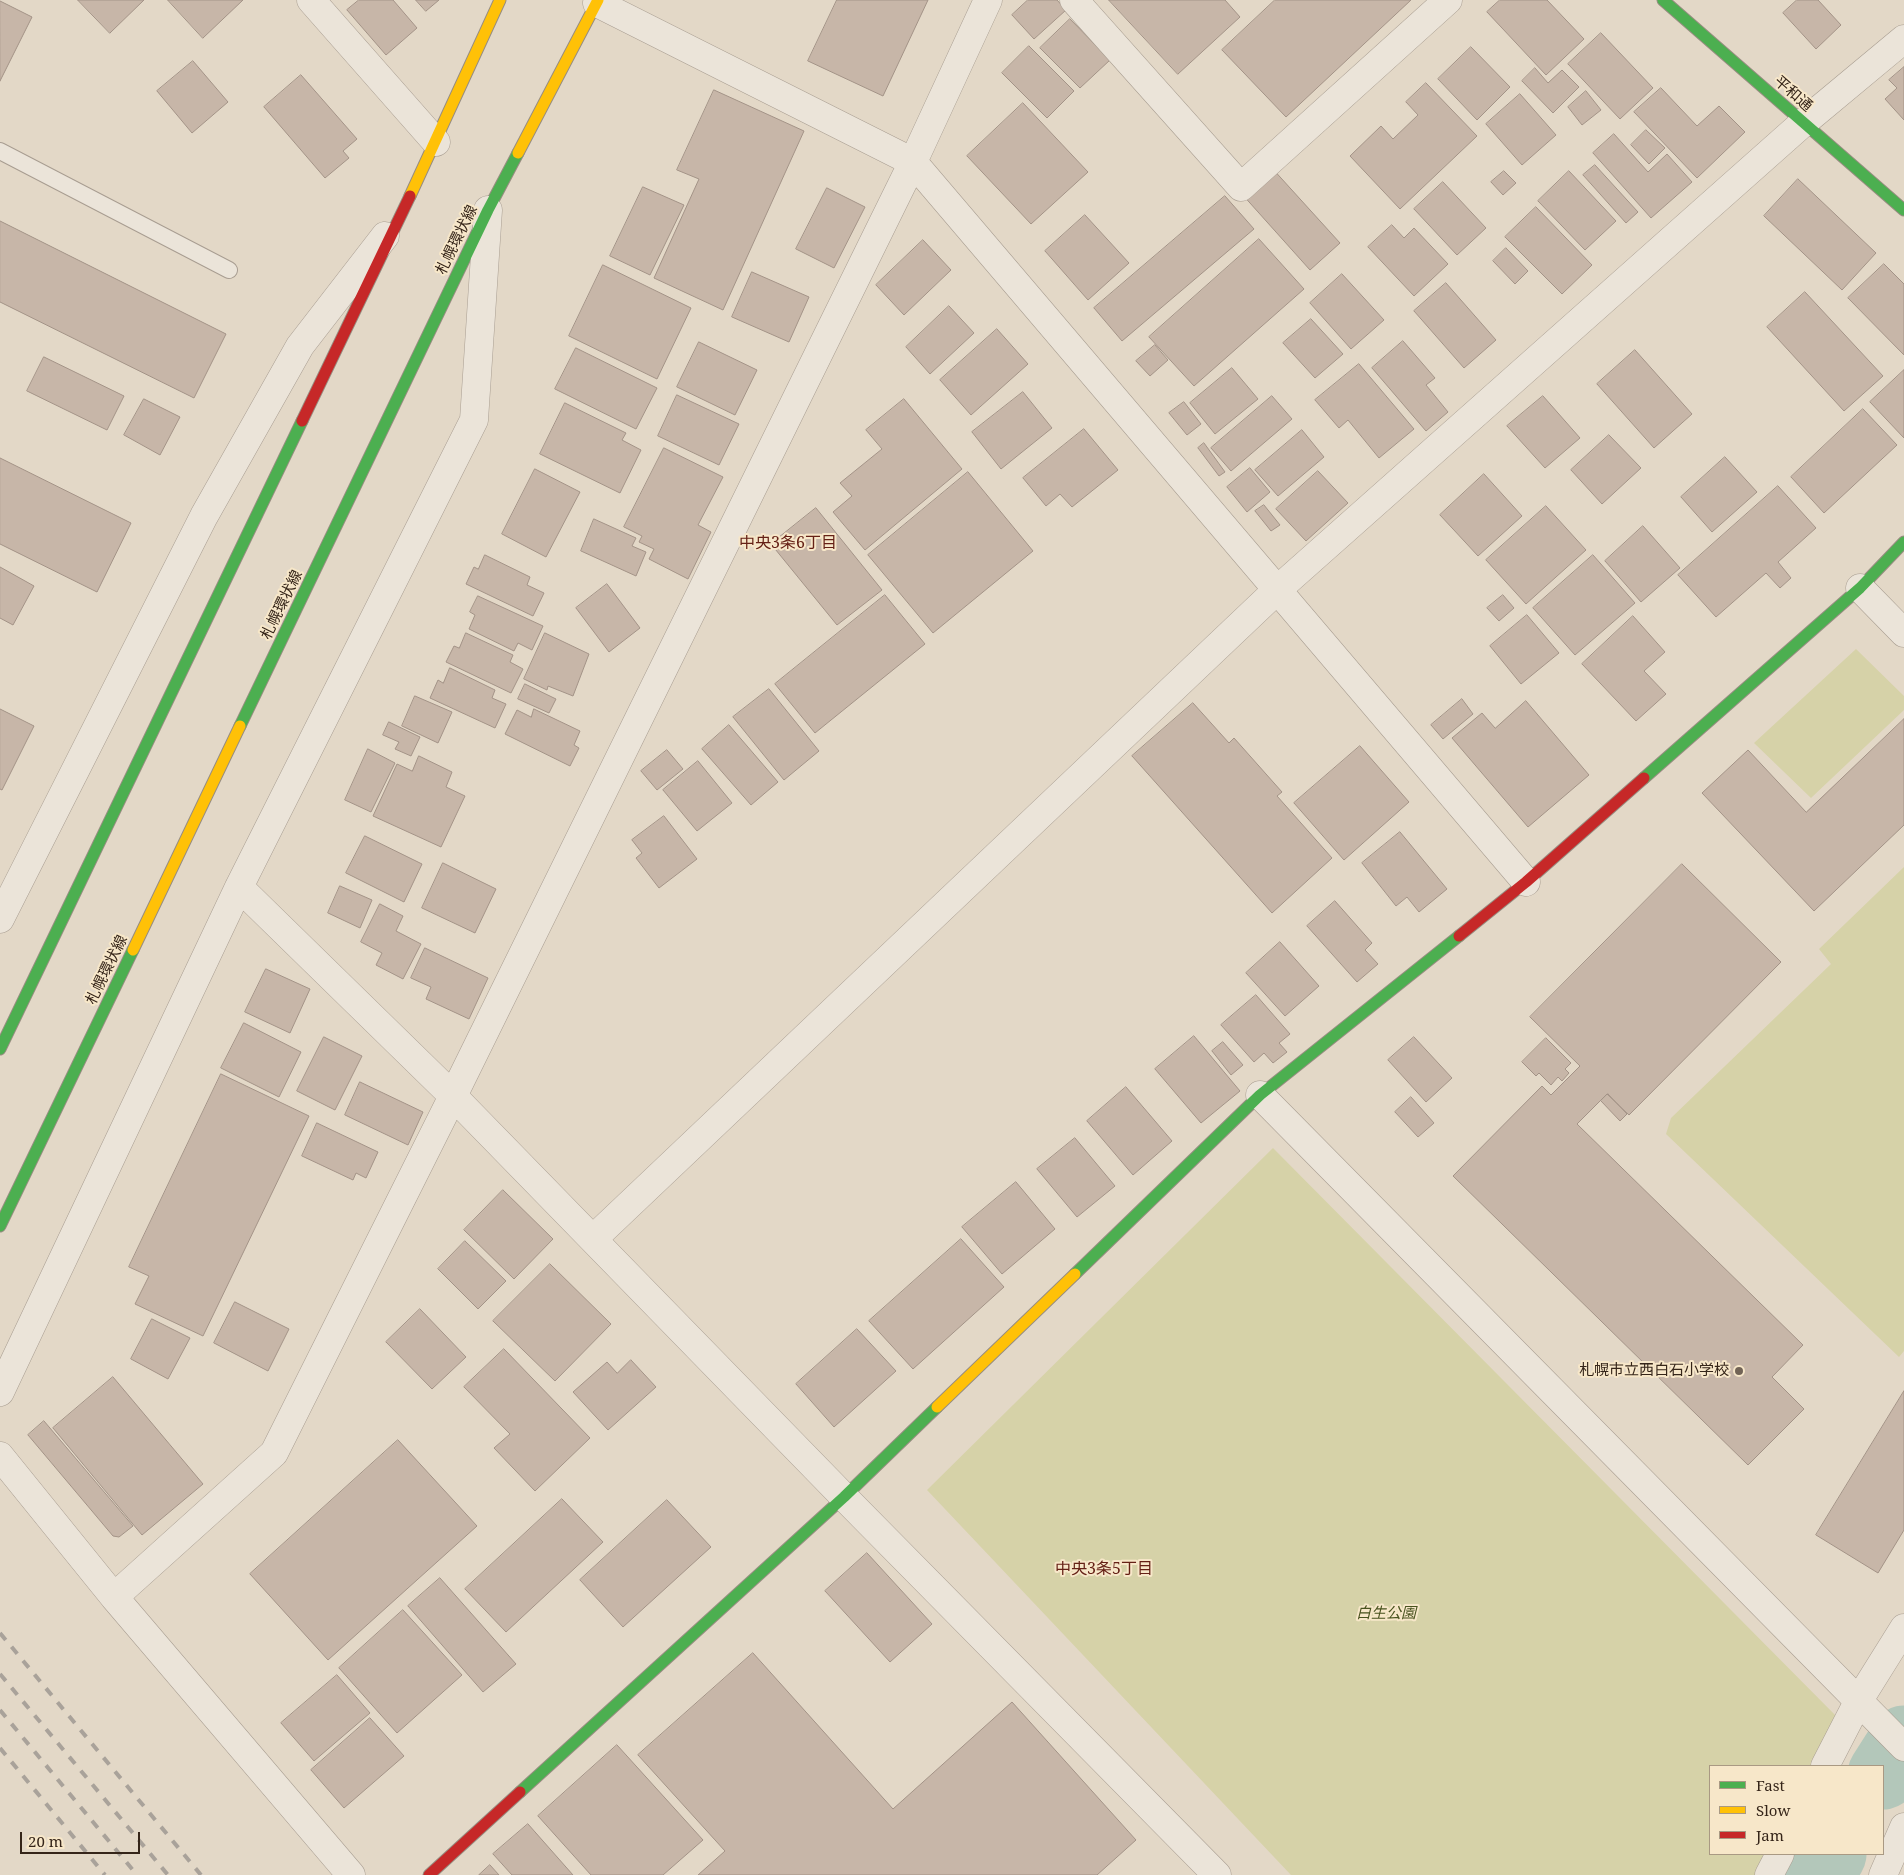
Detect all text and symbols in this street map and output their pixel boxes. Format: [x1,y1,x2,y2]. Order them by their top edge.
street label: 平和通 [1770,72,1816,116]
street label: 札幌環状線 [432,202,482,278]
district label: 中央3条6丁目 [739,533,837,553]
street label: 札幌環状線 [257,567,307,643]
street label: 札幌環状線 [82,932,132,1008]
place label: 札幌市立西白石小学校 [1579,1362,1729,1380]
marker: 札幌市立西白石小学校 [1733,1365,1745,1377]
district label: 中央3条5丁目 [1055,1559,1153,1579]
park label: 白生公園 [1356,1605,1416,1623]
legend [1709,1765,1884,1855]
text: Fast [1756,1775,1785,1795]
text: Slow [1756,1800,1790,1820]
scale bar [22,1822,142,1854]
text: Jam [1756,1825,1784,1845]
text: 20 m [28,1831,63,1851]

